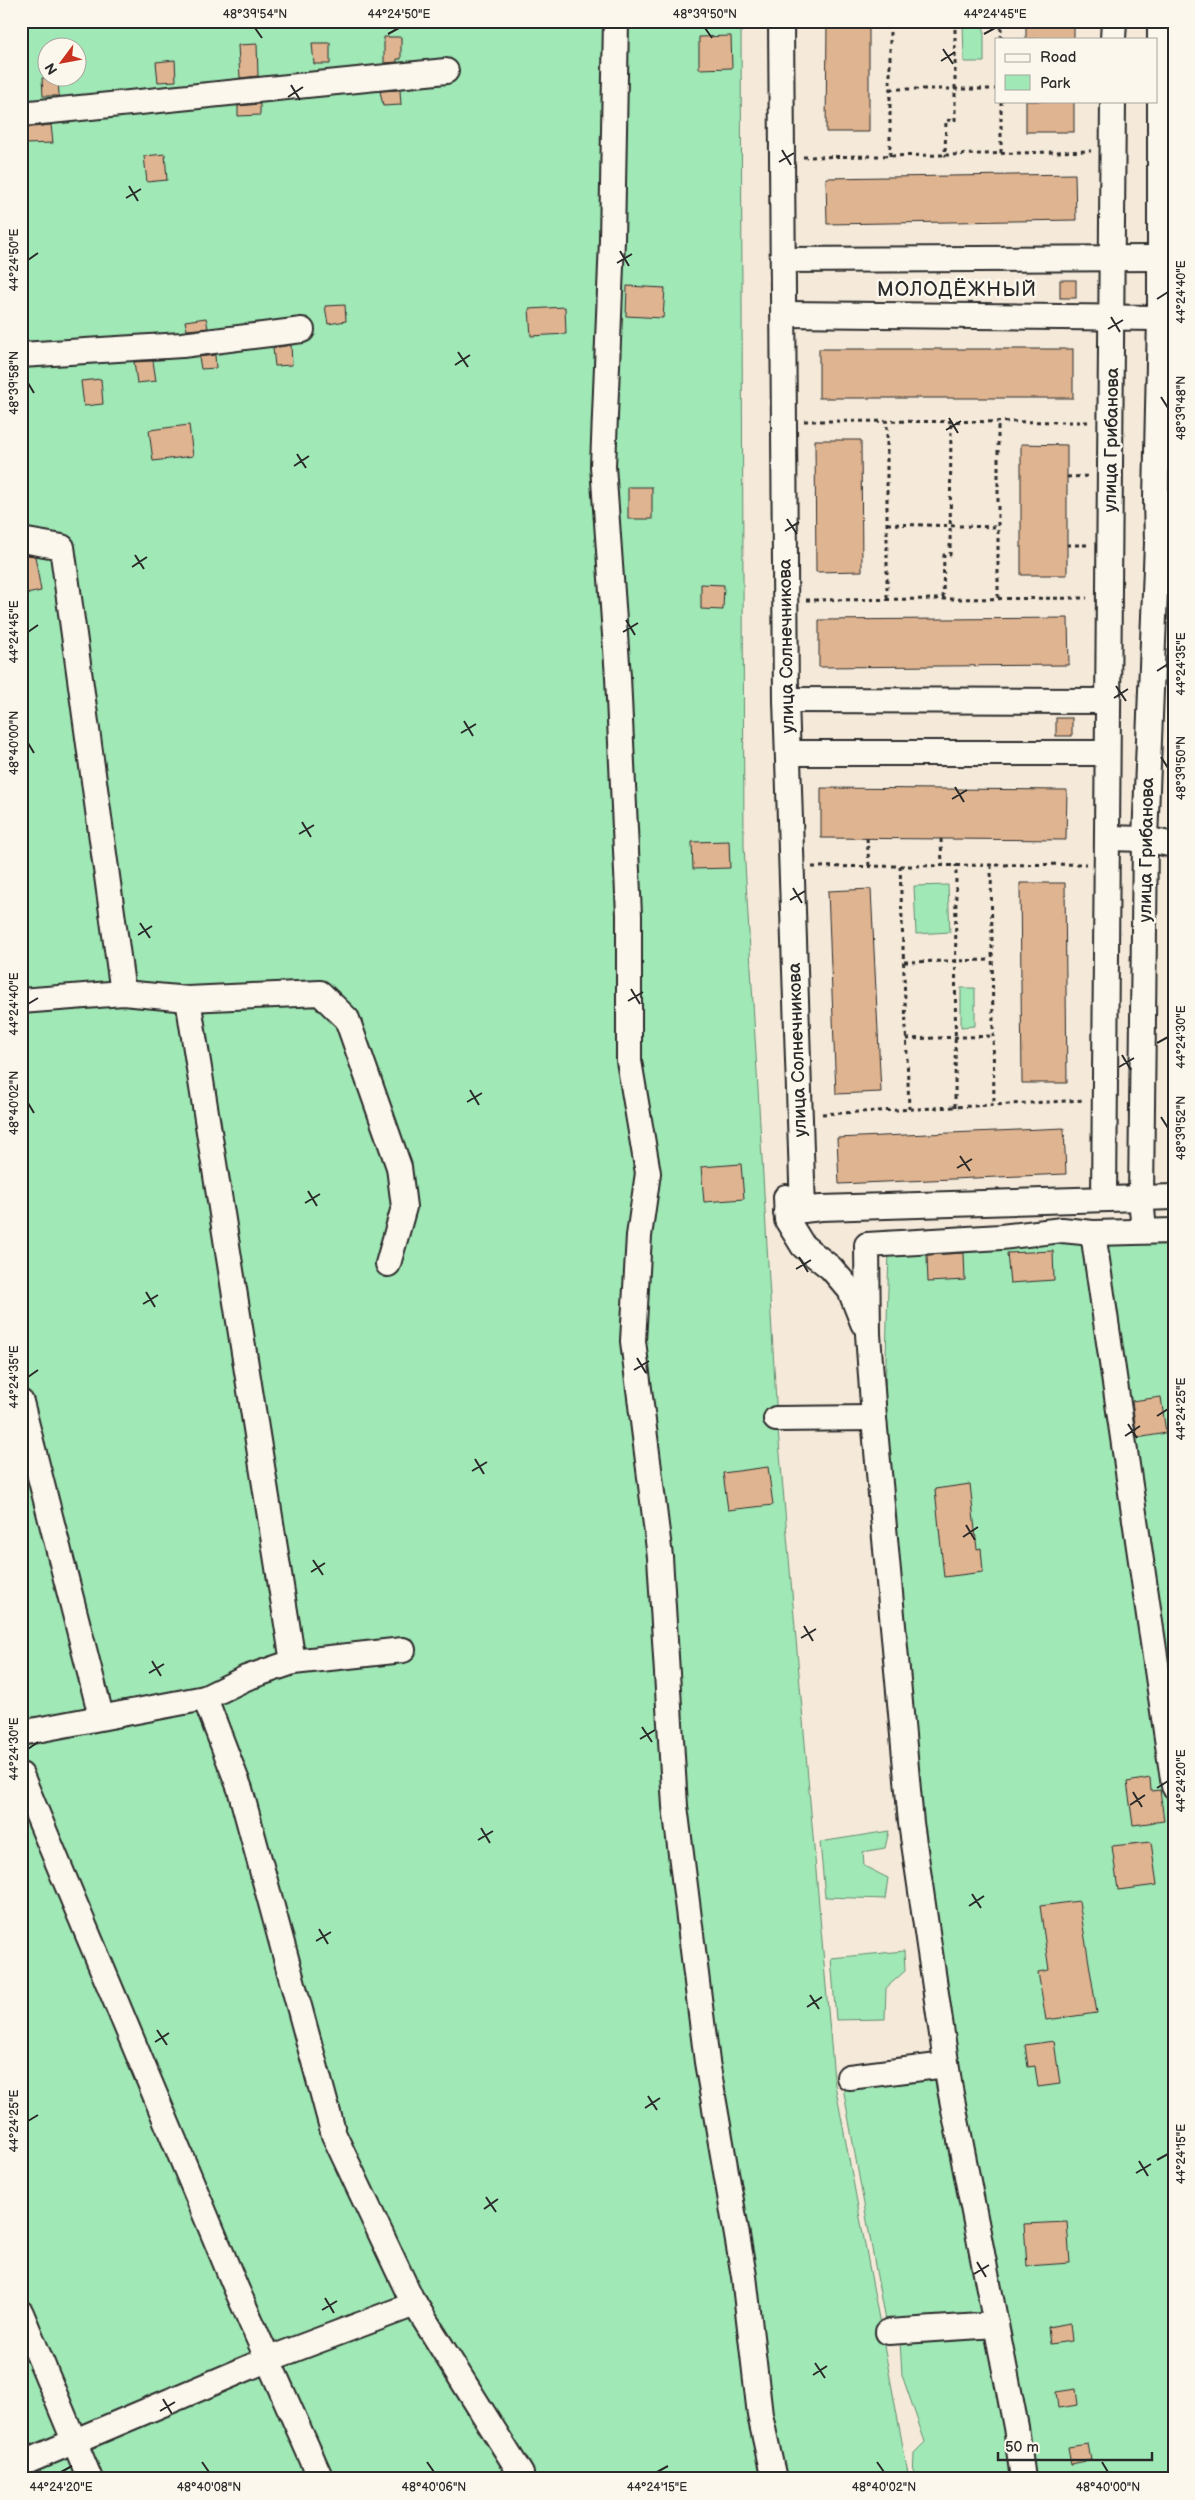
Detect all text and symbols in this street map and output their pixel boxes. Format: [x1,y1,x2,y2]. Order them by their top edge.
text: 48°39'54"N [223,7,287,22]
text: 44°24'50"E [368,7,431,22]
text: 48°39'50"N [673,7,737,22]
text: 44°24'45"E [963,7,1027,22]
north arrow [38,38,88,88]
legend [995,38,1158,102]
text: Road [1040,48,1076,67]
text: N [41,60,61,78]
text: Park [1040,74,1071,93]
text: 44°24'50"E [7,228,22,291]
text: 44°24'40"E [1174,260,1189,324]
district label: МОЛОДЁЖНЫЙ [877,277,1037,302]
text: 48°39'58"N [7,351,22,415]
street label: улица Грибанова [1100,367,1123,513]
text: 48°39'48"N [1174,376,1189,440]
street label: улица Солнечникова [774,558,799,734]
text: 44°24'45"E [7,600,22,664]
text: 44°24'35"E [1174,632,1189,696]
text: 48°40'00"N [7,711,22,775]
text: 48°39'50"N [1174,736,1189,800]
street label: улица Грибанова [1135,777,1158,923]
street label: улица Солнечникова [784,962,811,1138]
text: 44°24'40"E [7,972,22,1036]
text: 44°24'30"E [1174,1005,1189,1069]
text: 48°40'02"N [7,1071,22,1135]
text: 48°39'52"N [1174,1096,1189,1160]
text: 44°24'35"E [7,1345,22,1409]
text: 44°24'25"E [1174,1377,1189,1440]
text: 44°24'30"E [7,1717,22,1781]
text: 44°24'20"E [1174,1749,1189,1813]
text: 44°24'25"E [7,2089,22,2152]
text: 44°24'15"E [1174,2124,1189,2184]
scale bar [998,2430,1151,2462]
text: 50 m [1005,2438,1039,2457]
text: 44°24'20"E [29,2480,93,2495]
text: 48°40'08"N [177,2480,241,2495]
text: 48°40'06"N [402,2480,466,2495]
text: 44°24'15"E [627,2480,687,2495]
text: 48°40'02"N [852,2480,916,2495]
text: 48°40'00"N [1076,2480,1140,2495]

